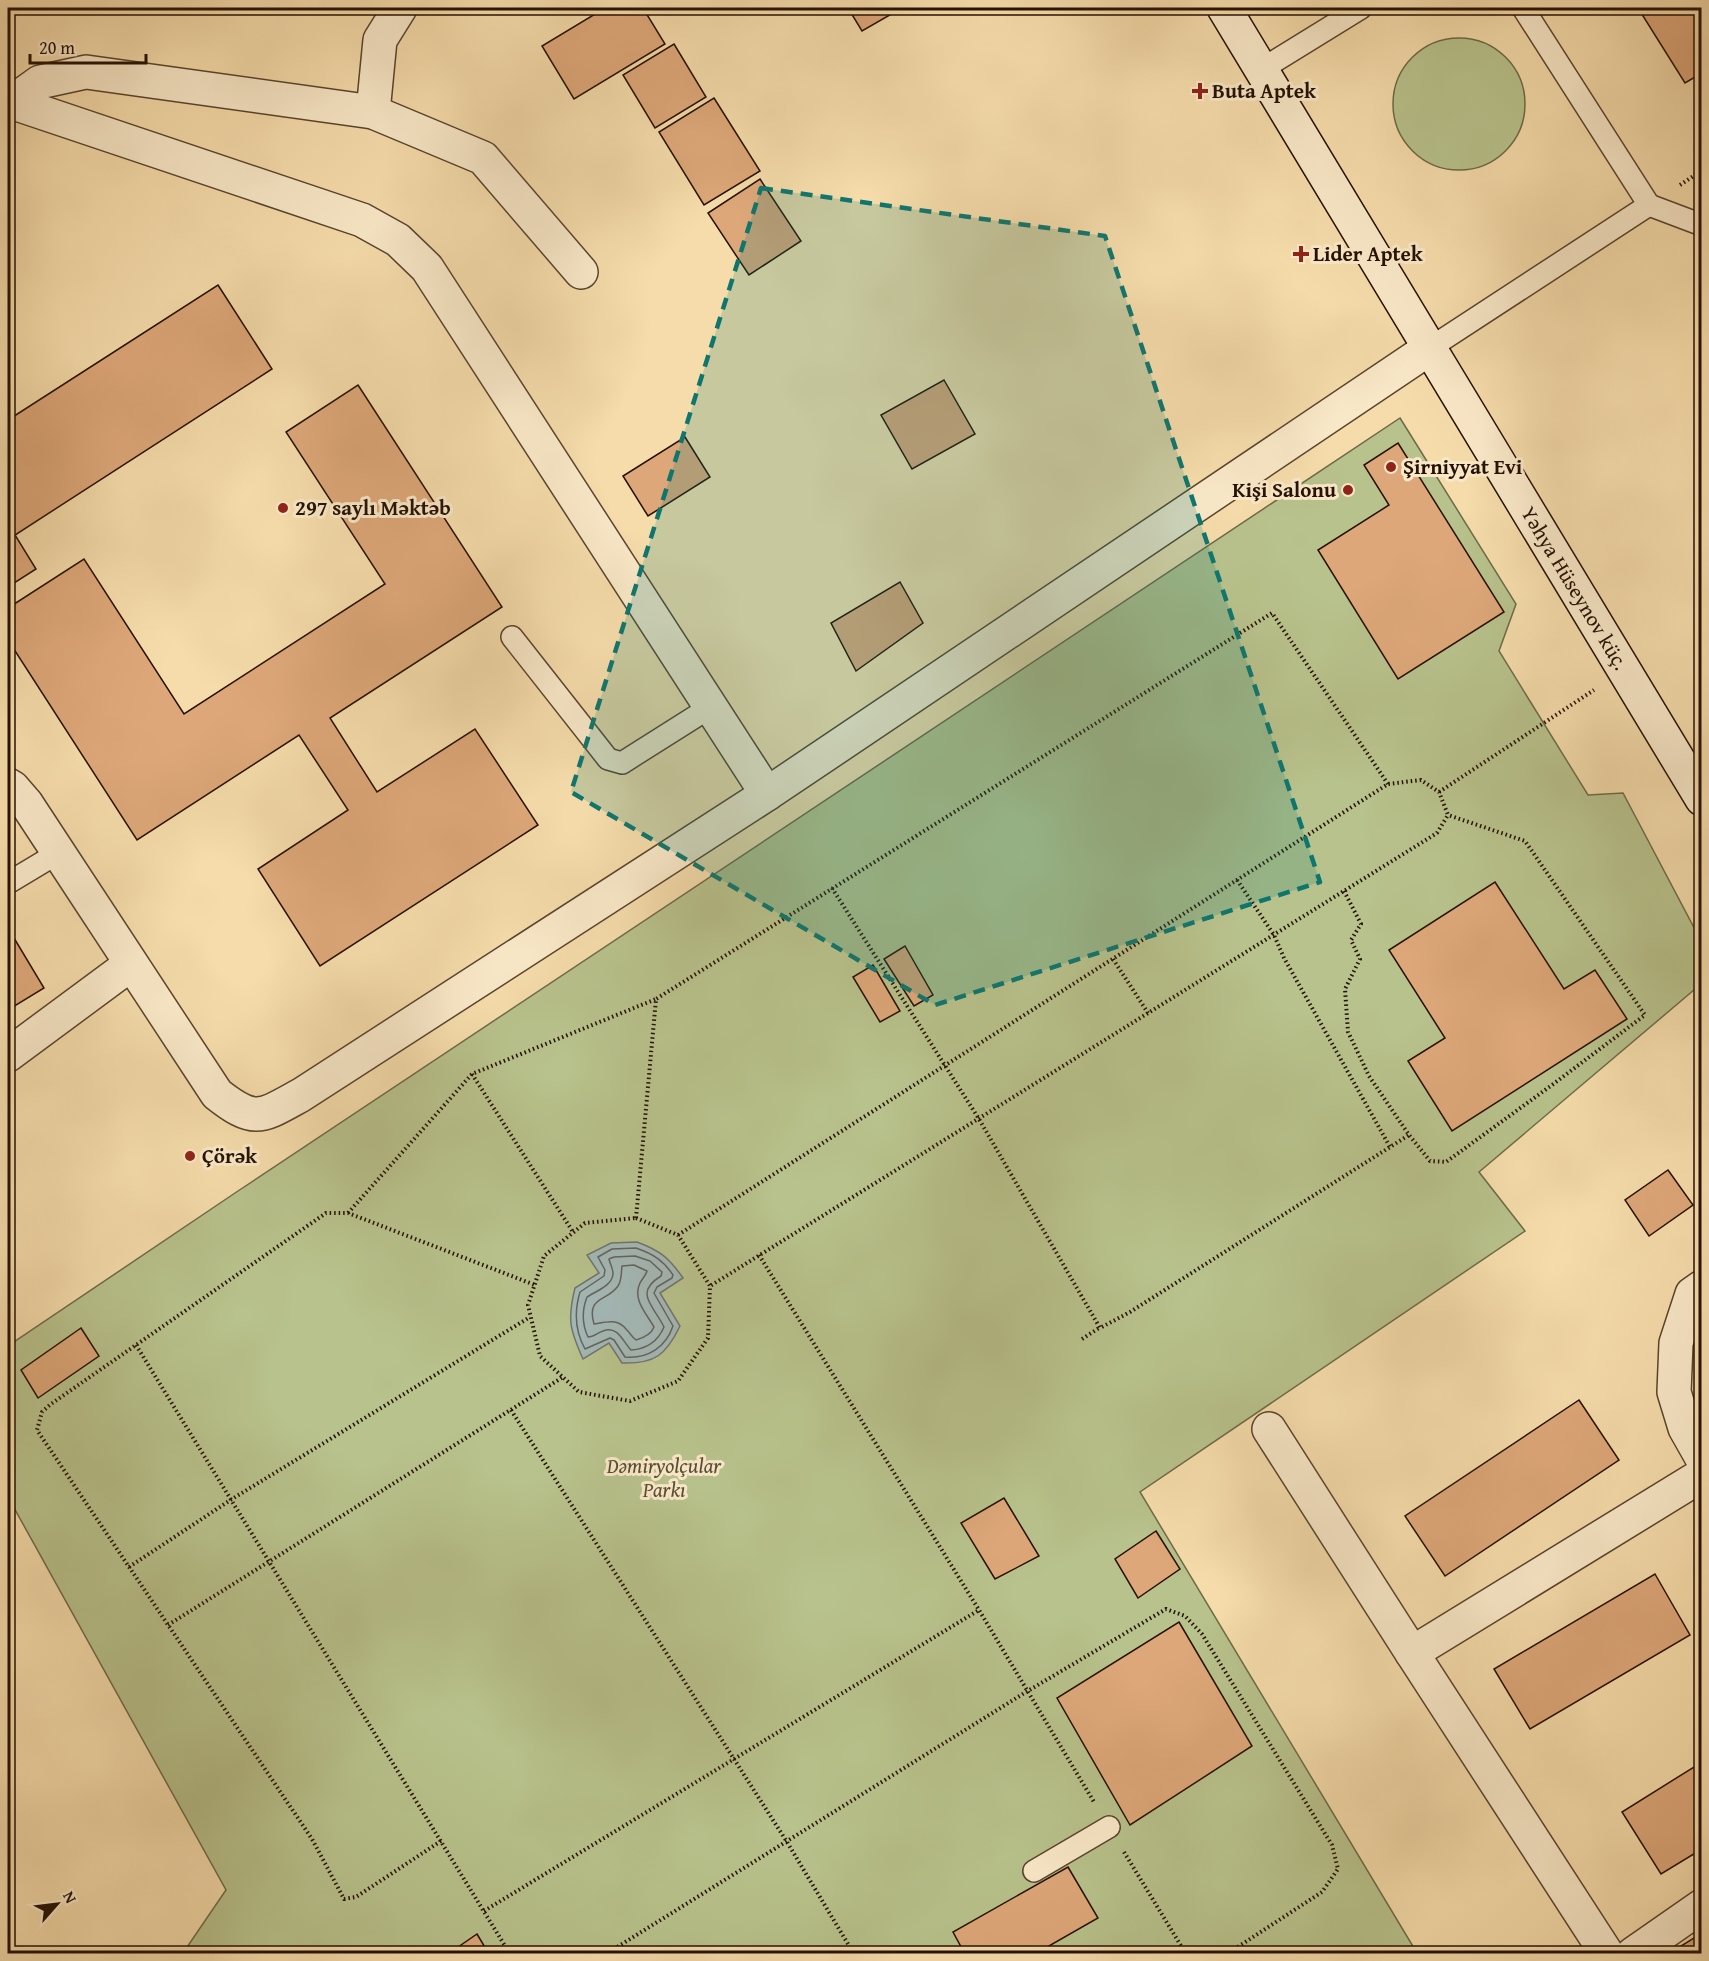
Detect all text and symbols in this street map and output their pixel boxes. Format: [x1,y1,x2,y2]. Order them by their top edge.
scale bar [30,27,146,65]
text: 20 m [39,34,75,61]
place label: Buta Aptek [1212,75,1317,106]
marker: Buta Aptek [1193,84,1207,98]
place label: Lider Aptek [1313,238,1424,269]
marker: Lider Aptek [1294,247,1308,261]
place label: Şirniyyat Evi [1403,451,1523,482]
marker: Şirniyyat Evi [1384,460,1398,474]
place label: Kişi Salonu [1232,474,1336,505]
marker: Kişi Salonu [1341,483,1355,497]
place label: 297 saylı Məktəb [295,492,451,523]
street label: Yəhya Hüseynov küç. [1514,500,1637,676]
marker: 297 saylı Məktəb [276,501,290,515]
place label: Çörək [202,1140,258,1171]
marker: Çörək [183,1149,197,1163]
park label: Dəmiryolçular Parkı [606,1450,722,1505]
north arrow [27,1874,87,1934]
text: N [57,1887,83,1908]

